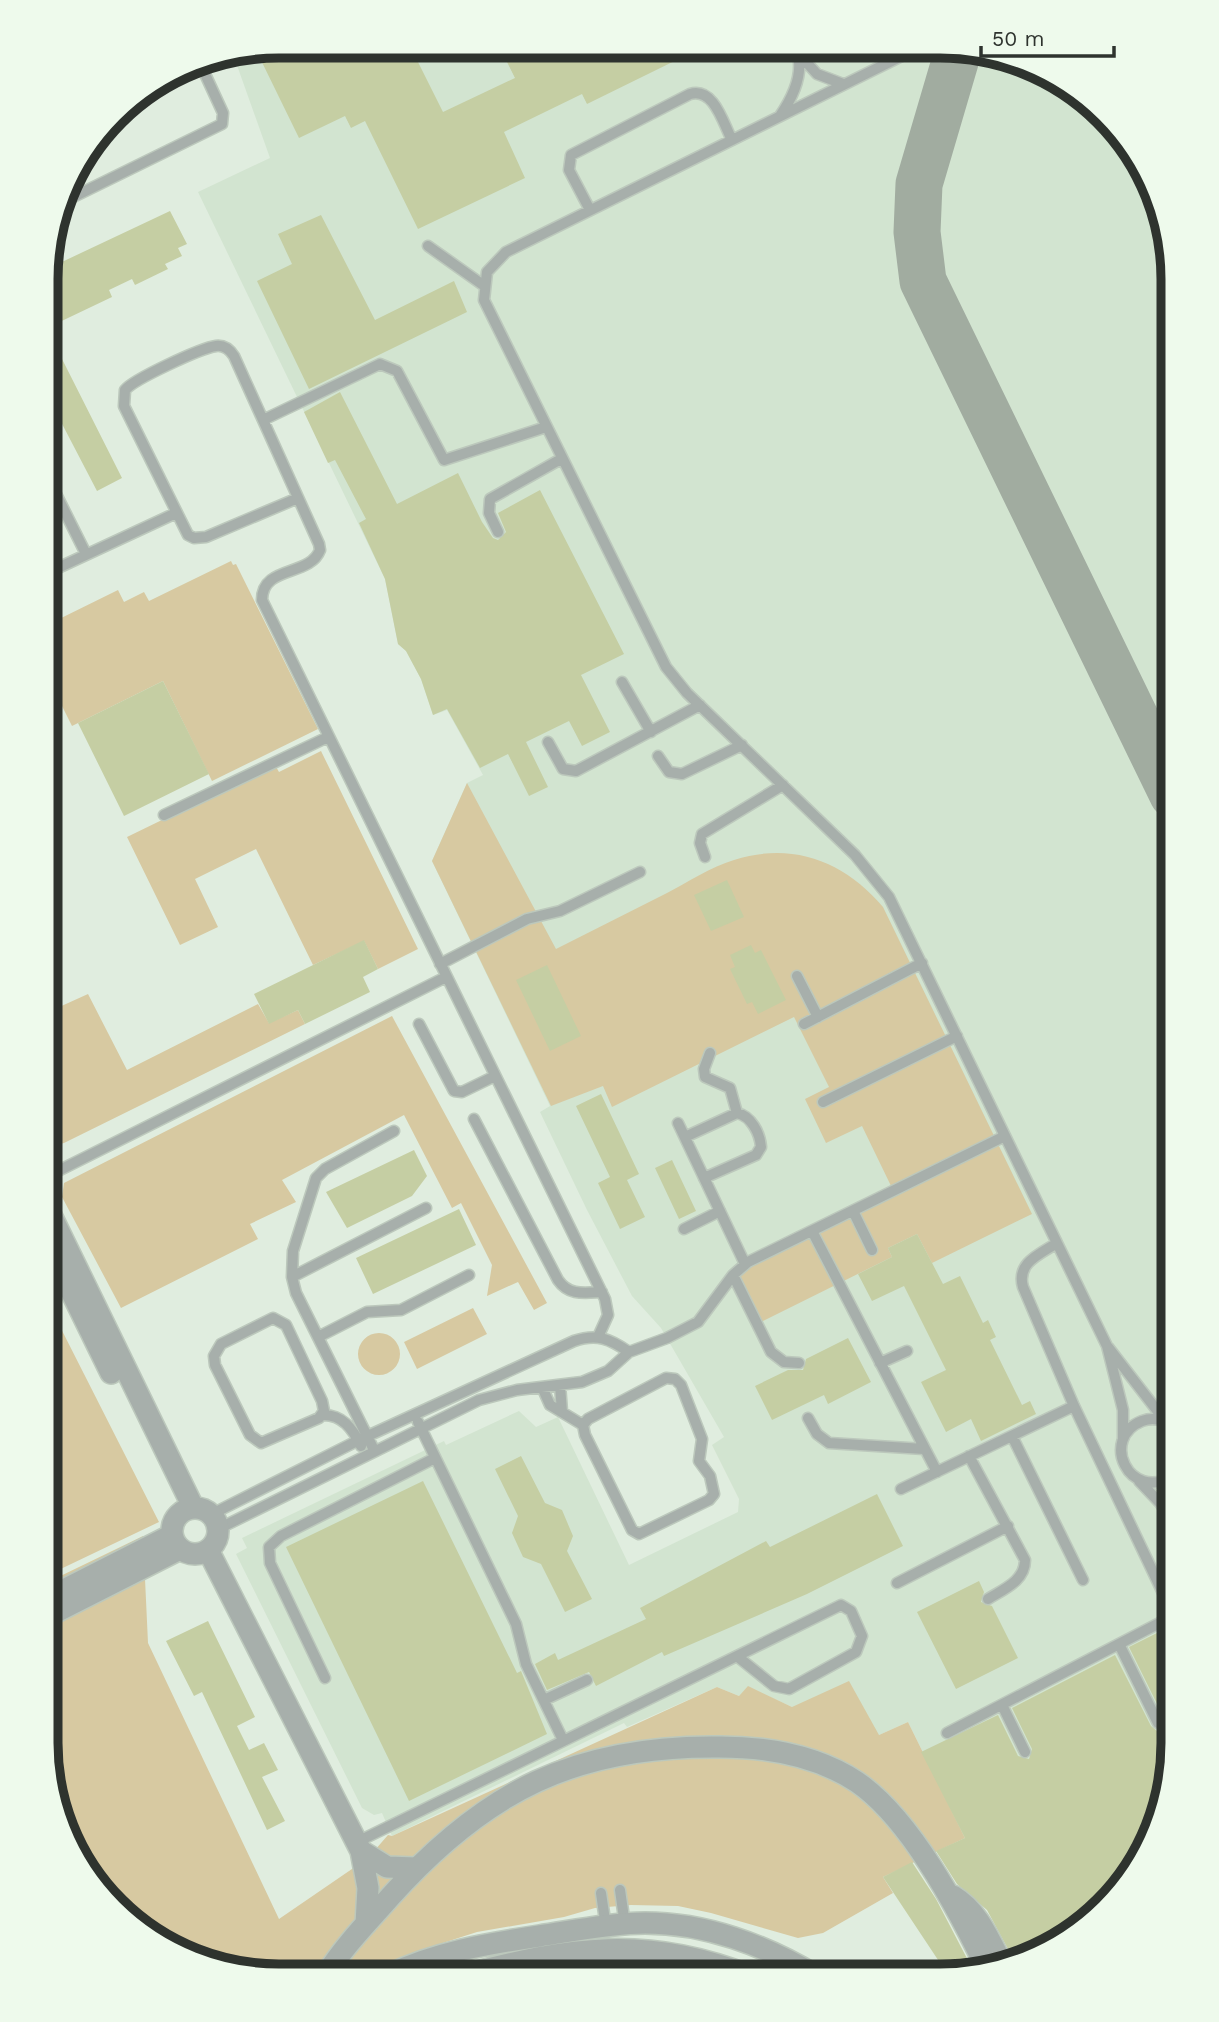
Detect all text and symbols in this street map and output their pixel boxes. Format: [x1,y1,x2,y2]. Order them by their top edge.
scale bar [981,14,1114,58]
text: 50 m [992,26,1044,51]

